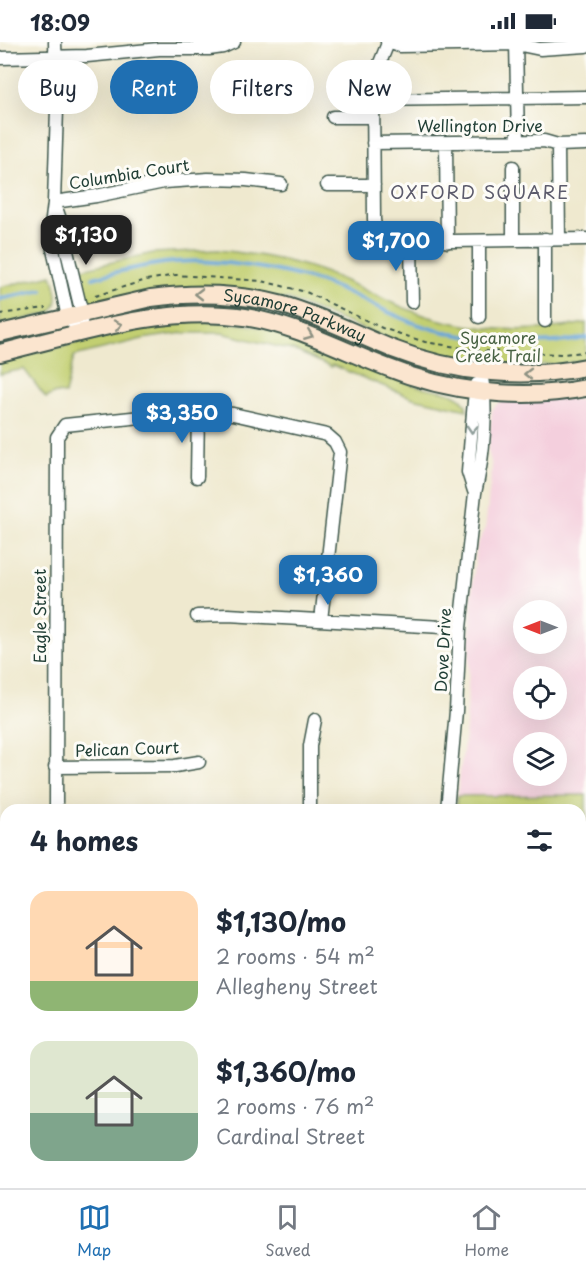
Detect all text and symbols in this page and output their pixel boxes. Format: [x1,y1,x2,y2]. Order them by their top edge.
text: 18:09 [30,5,90,38]
chip: Buy [18,60,98,114]
chip: Rent [110,60,198,114]
chip: Filters [210,60,314,114]
chip: New [326,60,412,114]
street label: Wellington Drive [417,113,543,137]
street label: Columbia Court [67,152,191,194]
district label: OXFORD SQUARE [390,178,570,205]
pin: $1,130 [37,215,135,266]
text: $1,130 [55,219,117,249]
pin: $1,700 [347,221,445,272]
text: $1,700 [362,225,430,255]
street label: Sycamore Parkway [222,282,370,347]
one-way arrow [194,288,203,300]
one-way arrow [113,319,123,332]
park label: Sycamore Creek Trail [455,325,541,367]
one-way arrow [303,328,314,340]
one-way arrow [524,368,533,380]
pin: $3,350 [133,393,231,444]
text: $3,350 [146,397,218,427]
one-way arrow [465,425,478,434]
pin: $1,360 [279,555,377,606]
text: $1,360 [293,559,363,589]
street label: Eagle Street [27,568,51,663]
north arrow [513,600,567,654]
map controls [513,600,567,786]
street label: Dove Drive [428,607,456,693]
button: locate [513,666,567,720]
button: layers [513,732,567,786]
street label: Pelican Court [75,734,180,762]
text: 4 homes [30,821,138,860]
icon: filters [523,824,556,857]
text: $1,130/mo [216,902,346,941]
icon: home [78,915,150,987]
text: 2 rooms · 54 m² [216,941,375,971]
text: Allegheny Street [216,971,378,1001]
text: $1,360/mo [216,1052,356,1091]
icon: home [78,1065,150,1137]
text: 2 rooms · 76 m² [216,1091,374,1121]
text: Cardinal Street [216,1121,365,1151]
tab: Map [77,1201,111,1261]
tab: Saved [265,1201,311,1261]
tab: Home [465,1201,509,1261]

